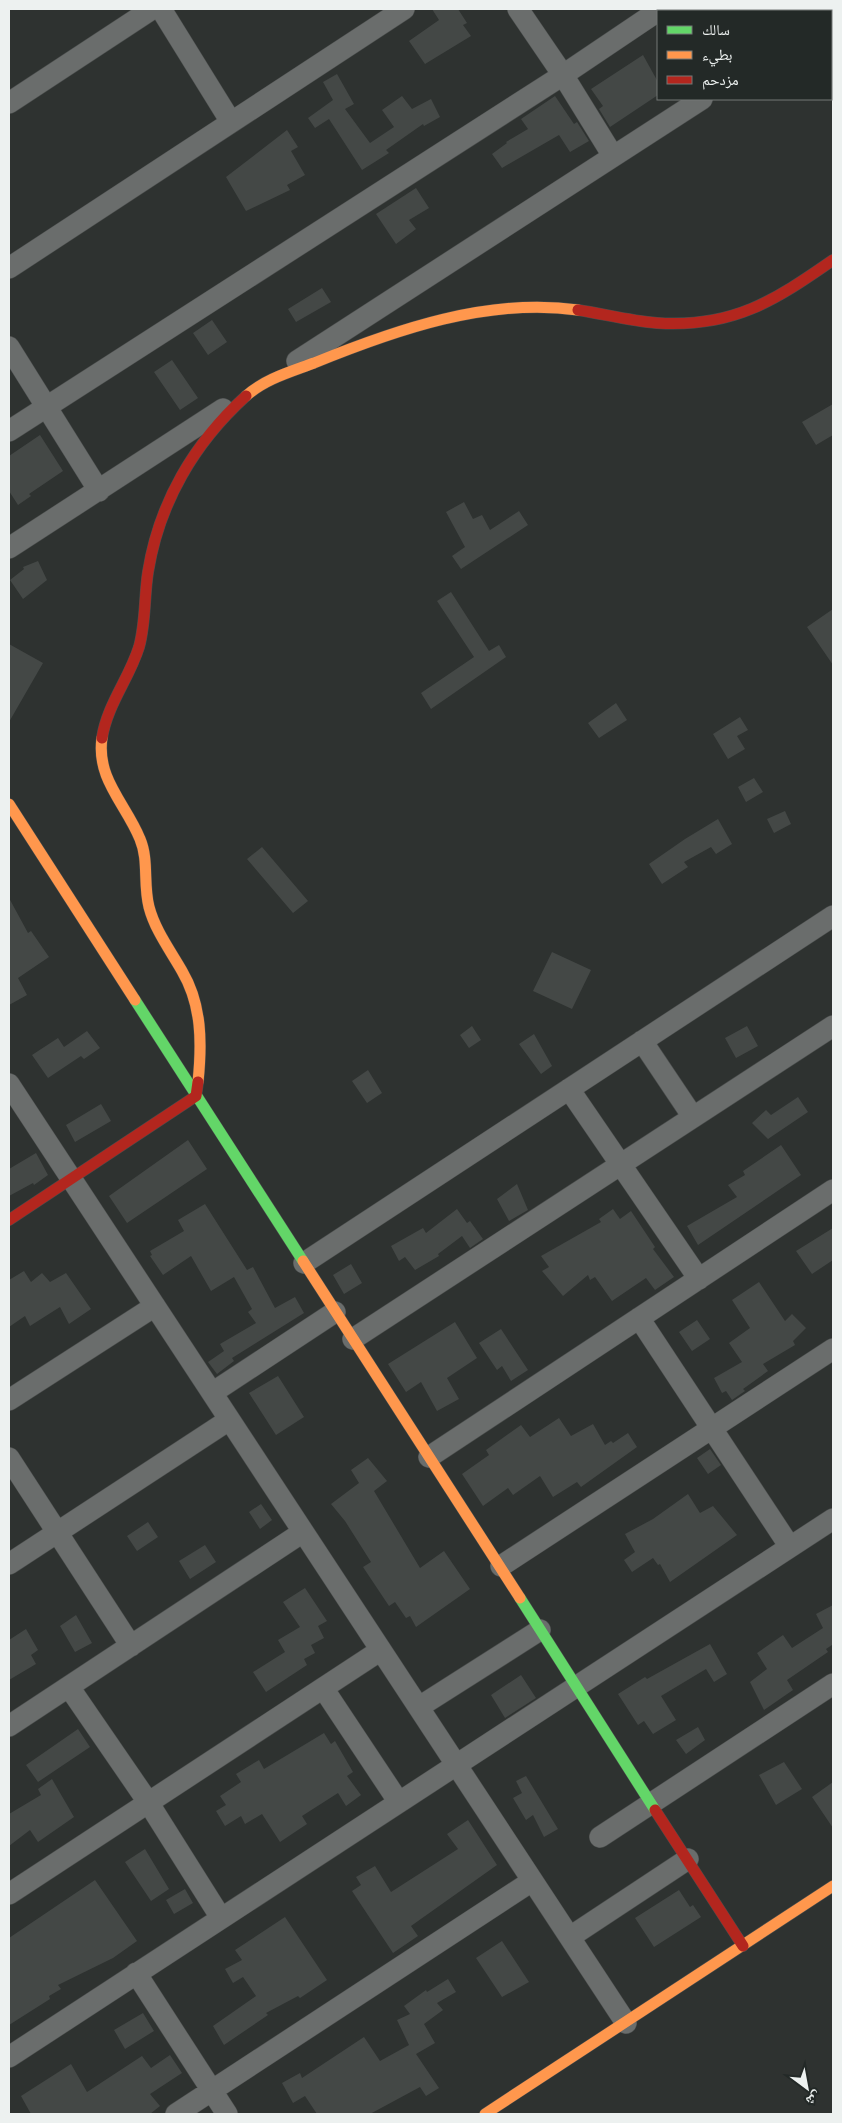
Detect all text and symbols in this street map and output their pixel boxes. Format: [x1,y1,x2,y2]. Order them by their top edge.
legend [657,10,832,100]
text: سالك [702,20,730,39]
text: بطيء [702,45,732,67]
text: مزدحم [702,70,739,90]
north arrow [782,2063,832,2113]
text: ش [803,2087,825,2111]

